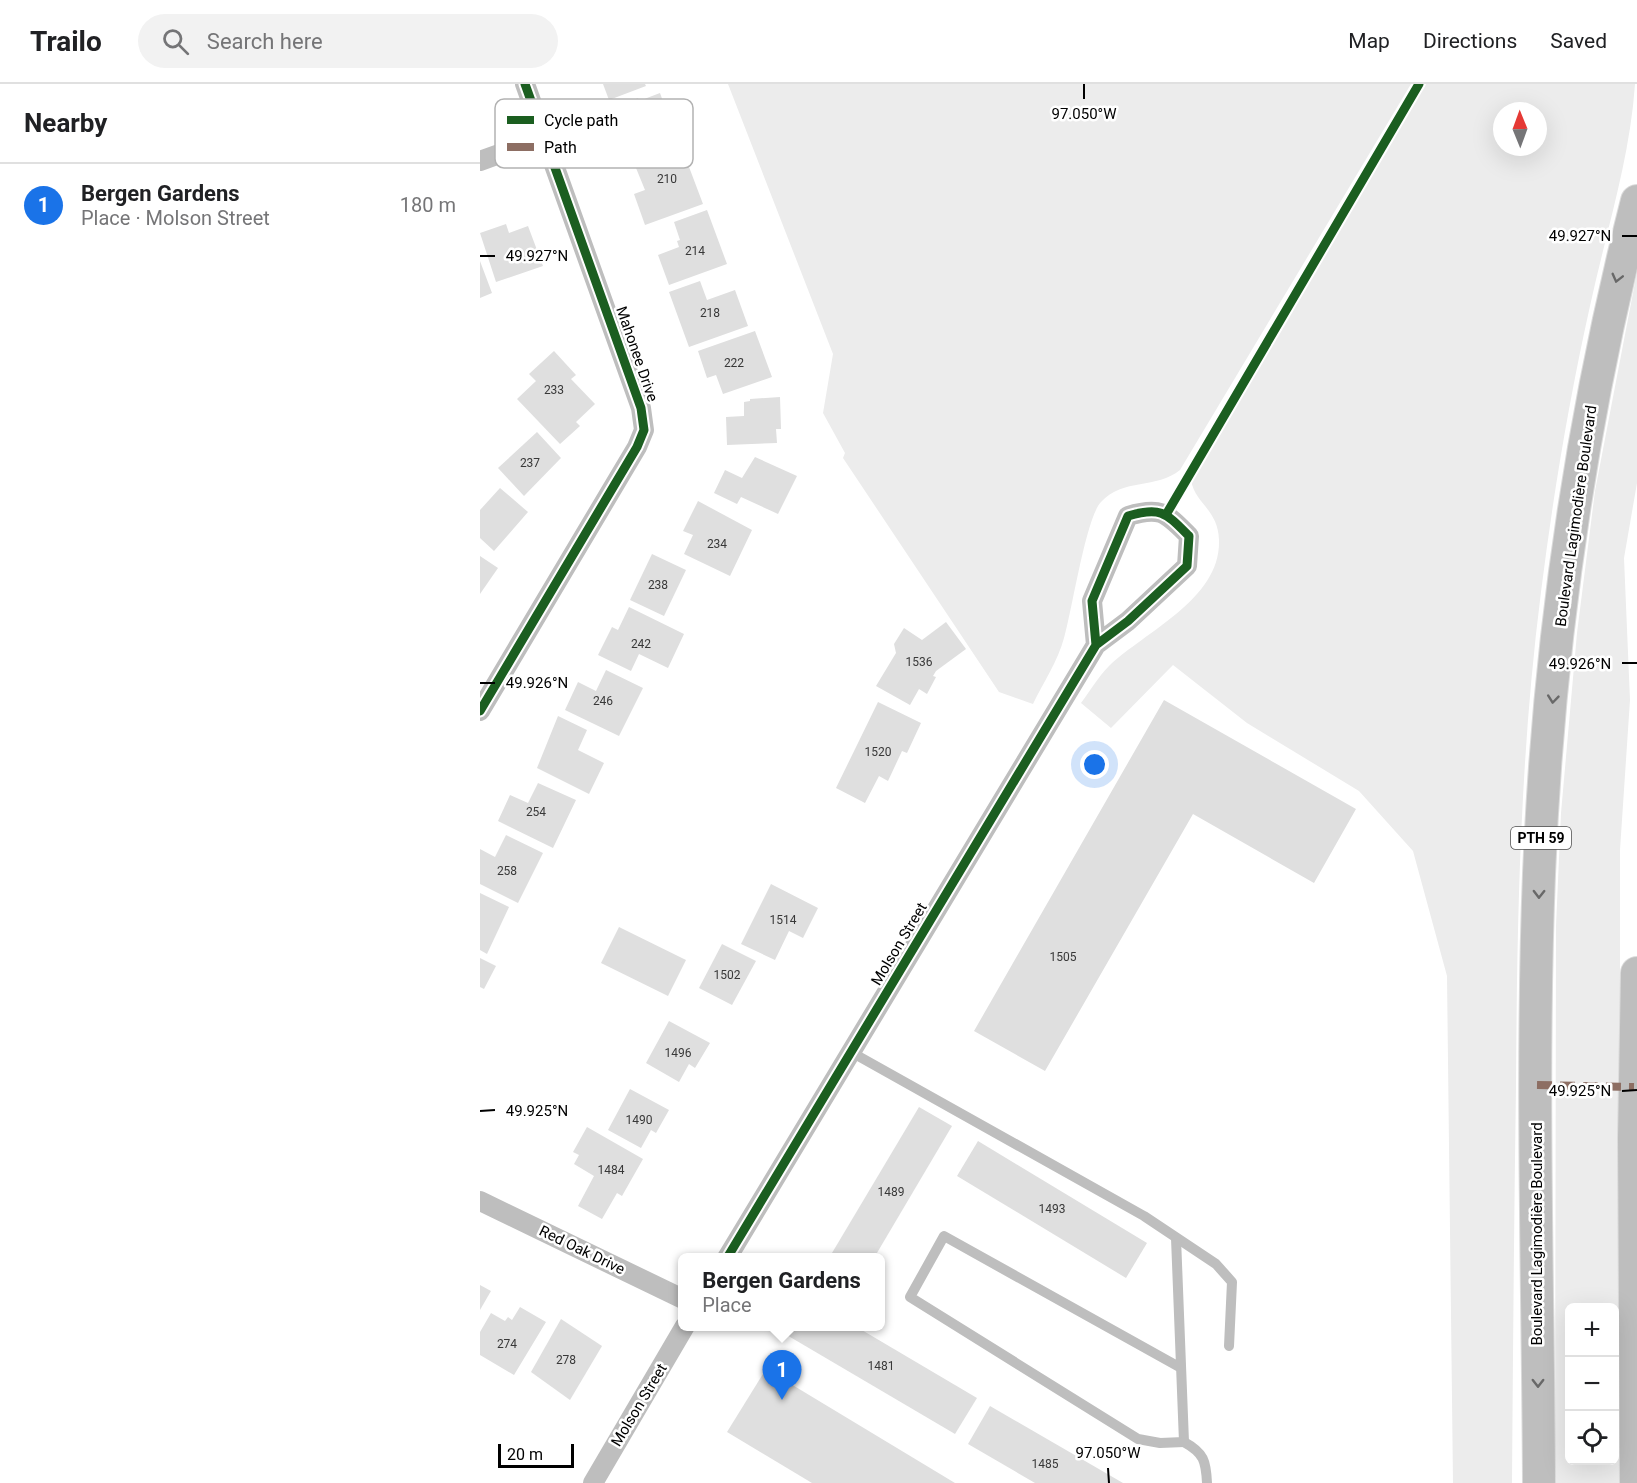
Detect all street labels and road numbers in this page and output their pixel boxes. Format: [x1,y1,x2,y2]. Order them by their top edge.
street label: Mahonee Drive [612,304,662,404]
street label: Boulevard Lagimodière Boulevard [1552,404,1600,628]
road number: PTH 59 [1511,827,1571,849]
street label: Molson Street [867,899,931,989]
street label: Boulevard Lagimodière Boulevard [1528,1122,1546,1346]
street label: Red Oak Drive [536,1222,628,1278]
street label: Molson Street [607,1360,671,1450]

